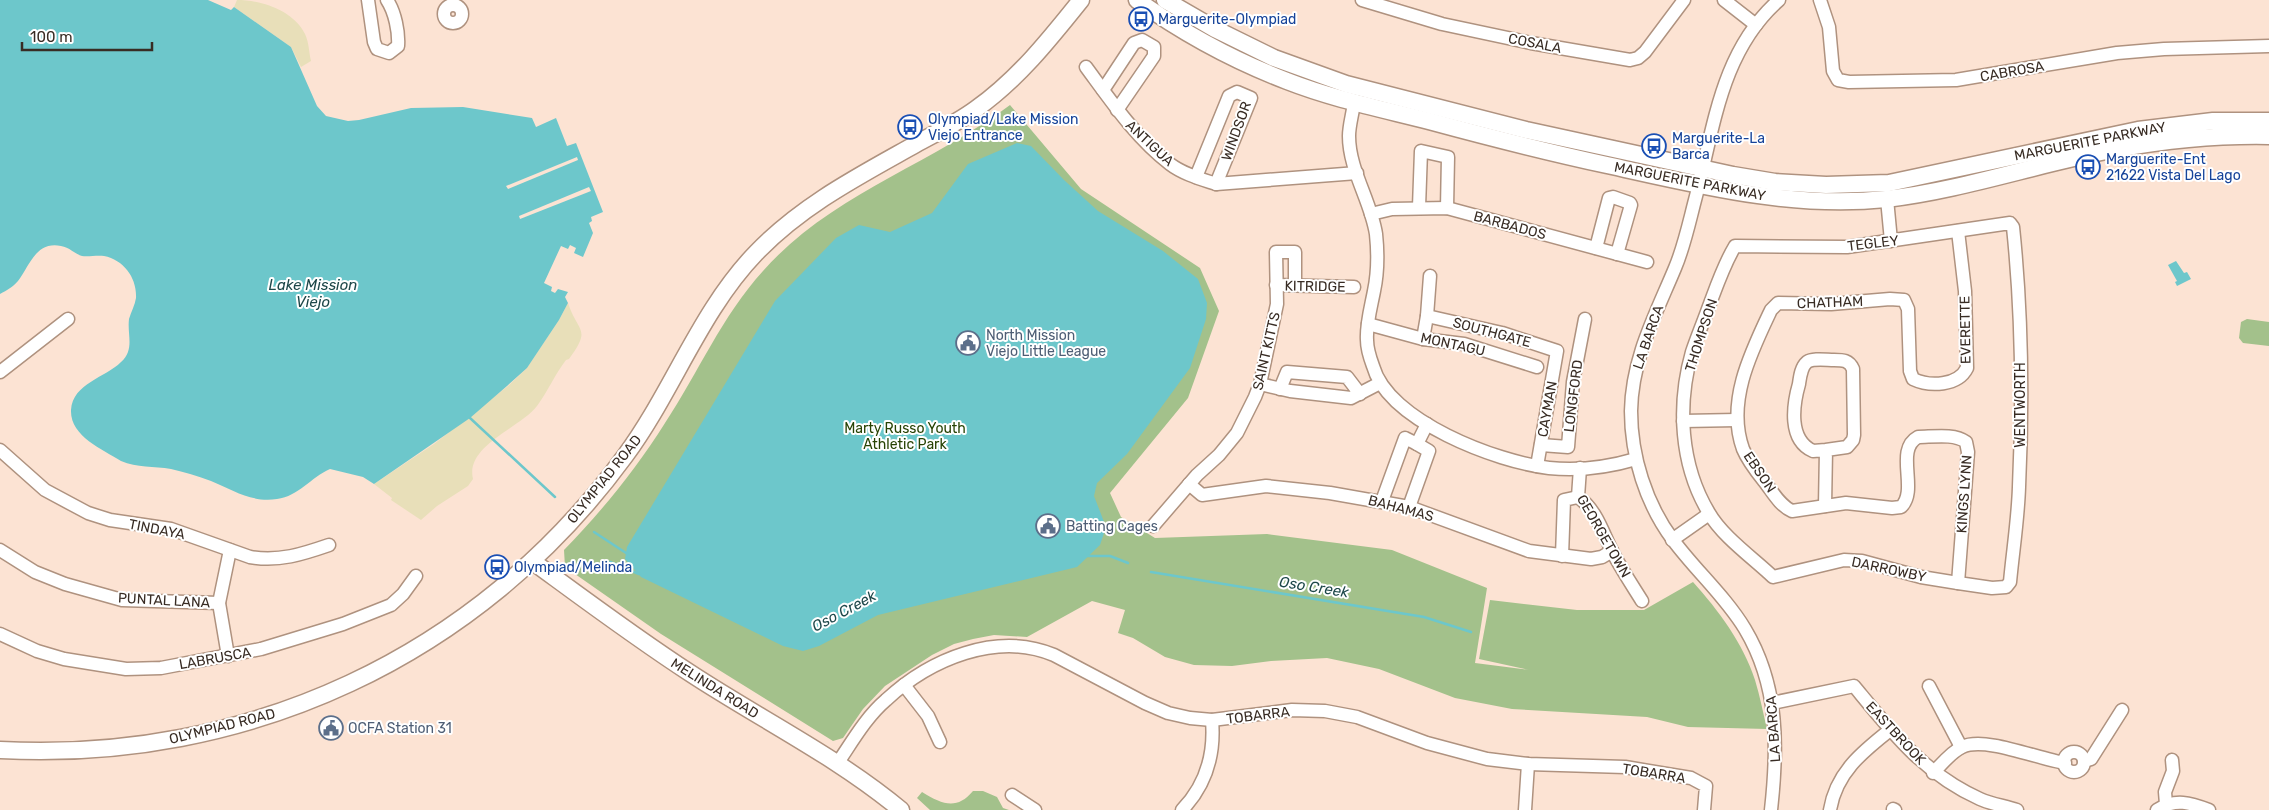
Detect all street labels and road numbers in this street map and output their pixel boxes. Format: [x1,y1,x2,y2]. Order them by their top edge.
street label: COSALA [1507,30,1564,57]
street label: CABROSA [1979,57,2046,85]
street label: WINDSOR [1218,99,1255,163]
street label: ANTIGUA [1122,117,1178,170]
street label: MARGUERITE PARKWAY [2013,118,2167,165]
street label: MARGUERITE PARKWAY [1613,158,1767,205]
street label: BARBADOS [1472,208,1548,243]
street label: TEGLEY [1846,232,1900,255]
street label: KITRIDGE [1284,277,1346,296]
street label: CHATHAM [1797,293,1863,312]
street label: EVERETTE [1956,296,1975,364]
street label: THOMPSON [1682,297,1721,374]
street label: LA BARCA [1630,302,1668,371]
street label: SAINT KITTS [1249,310,1284,392]
street label: SOUTHGATE [1451,314,1533,351]
street label: MONTAGU [1419,329,1487,360]
street label: LONGFORD [1561,359,1586,433]
street label: WENTWORTH [2012,362,2029,448]
street label: CAYMAN [1534,380,1561,439]
street label: OLYMPIAD ROAD [564,432,645,527]
street label: EBSON [1740,449,1779,496]
street label: KINGS LYNN [1953,454,1976,534]
street label: BAHAMAS [1366,492,1436,525]
street label: GEORGETOWN [1573,492,1634,581]
street label: TINDAYA [127,516,187,543]
street label: DARROWBY [1850,553,1928,586]
street label: PUNTAL LANA [117,590,211,611]
street label: LABRUSCA [178,644,253,673]
street label: MELINDA ROAD [668,655,762,722]
street label: LA BARCA [1763,694,1784,763]
street label: EASTBROOK [1862,698,1930,769]
street label: TOBARRA [1225,703,1291,728]
street label: OLYMPIAD ROAD [167,705,277,748]
street label: TOBARRA [1621,760,1687,787]

